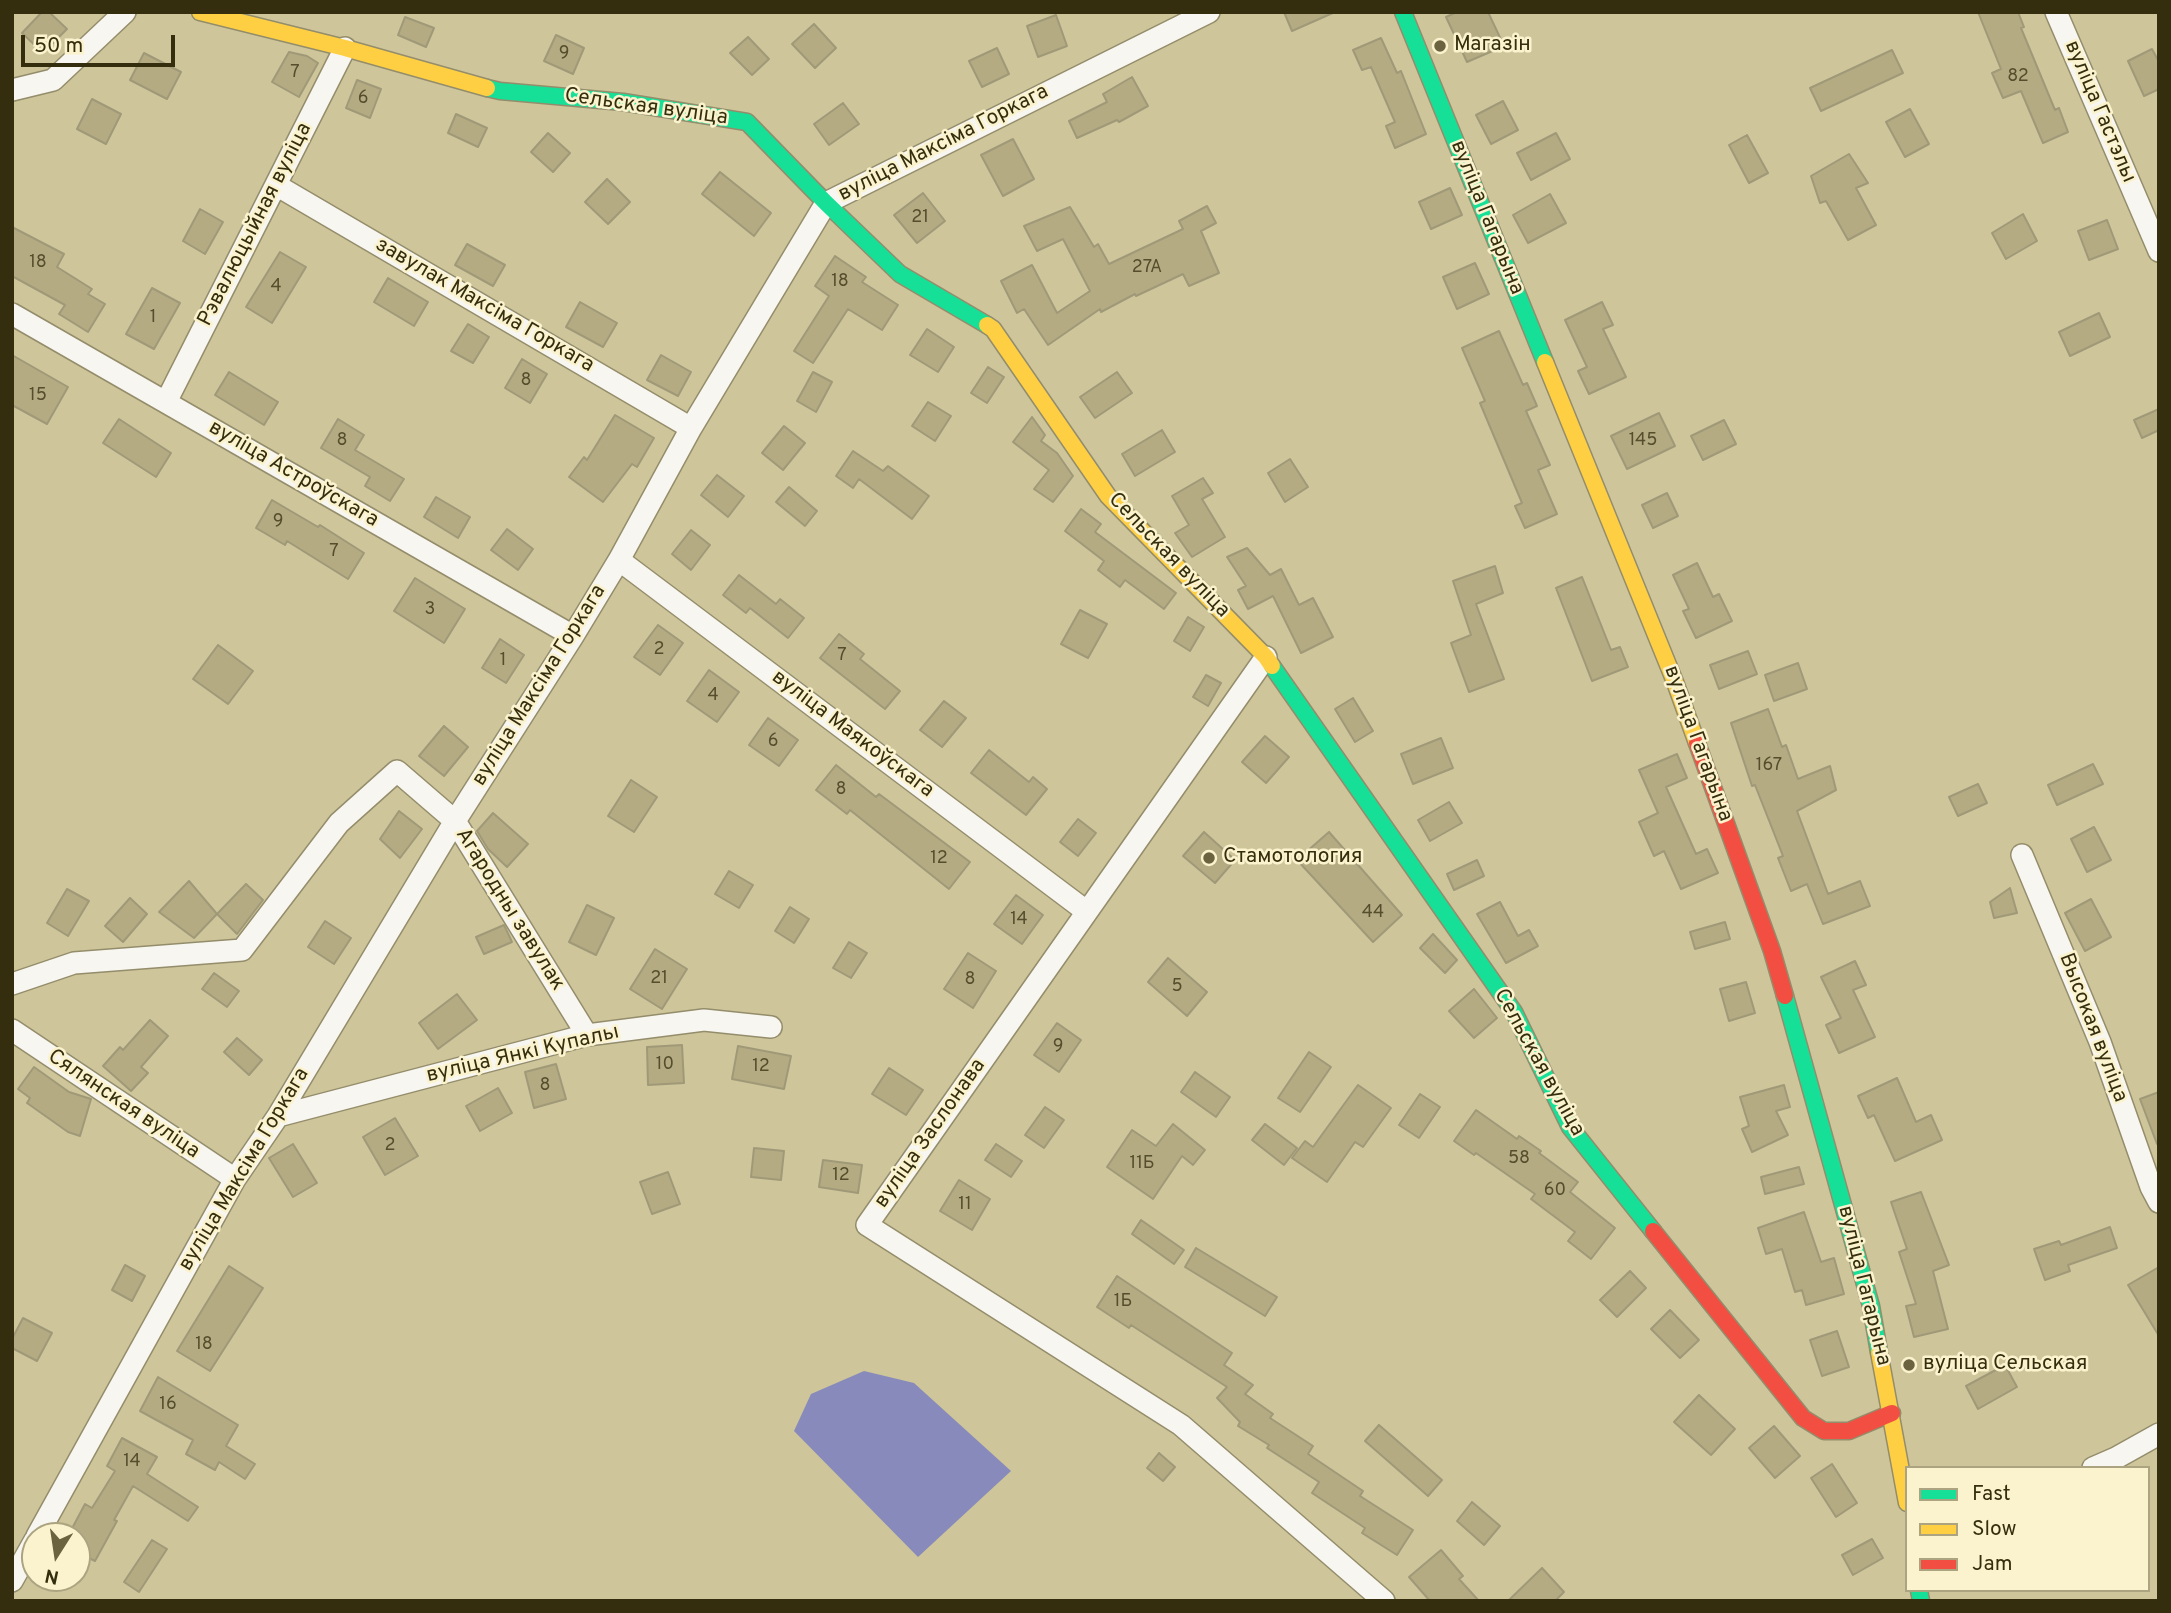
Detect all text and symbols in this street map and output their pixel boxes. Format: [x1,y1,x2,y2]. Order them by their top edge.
scale bar [24,21,178,65]
text: 50 m [34,33,83,60]
place label: Магазін [1454,33,1531,59]
street label: вуліца Гастэлы [2058,37,2140,187]
marker: Магазін [1432,38,1448,54]
house number: 9 [559,43,569,65]
house number: 7 [290,62,300,84]
house number: 82 [2007,66,2029,88]
street label: вуліца Максіма Горкага [835,80,1053,208]
street label: Сельская вуліца [563,84,729,132]
house number: 6 [358,88,368,110]
street label: Рэвалюцыйная вуліца [194,119,318,331]
street label: вуліца Гагарына [1444,137,1528,299]
house number: 21 [911,207,929,229]
street label: завулак Максіма Горкага [370,233,598,379]
house number: 18 [29,252,47,274]
house number: 27А [1132,257,1162,279]
house number: 18 [831,271,849,293]
house number: 4 [270,276,282,298]
house number: 1 [150,307,156,329]
house number: 8 [521,370,531,392]
house number: 15 [29,385,47,407]
street label: вуліца Астроўскага [203,416,383,534]
house number: 8 [337,430,347,452]
house number: 145 [1629,430,1657,452]
street label: Сельская вуліца [1102,488,1234,624]
house number: 9 [273,511,283,533]
house number: 7 [329,541,339,563]
street label: вуліца Максіма Горкага [468,581,612,791]
house number: 3 [425,599,435,621]
house number: 2 [653,639,665,661]
house number: 7 [837,645,847,667]
house number: 1 [500,650,506,672]
street label: вуліца Гагарына [1657,663,1737,825]
street label: вуліца Маякоўскага [766,666,938,804]
house number: 4 [707,685,719,707]
house number: 6 [768,731,778,753]
house number: 167 [1756,755,1782,777]
house number: 8 [836,779,846,801]
street label: Агародны завулак [449,824,569,996]
place label: Стамотология [1223,845,1362,871]
house number: 12 [930,848,948,870]
marker: Стамотология [1201,850,1217,866]
house number: 44 [1362,902,1384,924]
house number: 14 [1010,909,1028,931]
street label: Высокая вуліца [2052,950,2132,1106]
house number: 21 [650,968,668,990]
house number: 8 [965,969,975,991]
house number: 5 [1171,976,1183,998]
street label: Сельская вуліца [1487,985,1589,1141]
street label: вуліца Янкі Купалы [424,1021,622,1089]
house number: 9 [1053,1036,1063,1058]
street label: Сялянская вуліца [42,1045,204,1165]
house number: 10 [656,1054,674,1076]
street label: вуліца Заслонава [870,1054,992,1214]
house number: 12 [752,1056,770,1078]
street label: вуліца Максіма Горкага [174,1064,316,1276]
house number: 8 [540,1075,550,1097]
house number: 2 [384,1135,396,1157]
house number: 58 [1508,1148,1530,1170]
house number: 11Б [1129,1153,1155,1175]
house number: 12 [832,1165,850,1187]
house number: 60 [1544,1180,1566,1202]
house number: 11 [958,1194,972,1216]
street label: вуліца Гагарына [1831,1203,1895,1369]
house number: 1Б [1114,1291,1132,1313]
house number: 18 [195,1334,213,1356]
place label: вуліца Сельская [1923,1352,2087,1378]
marker: вуліца Сельская [1901,1357,1917,1373]
house number: 16 [159,1394,177,1416]
house number: 14 [123,1451,141,1473]
legend [1905,1466,2150,1592]
text: Fast [1972,1481,2011,1508]
text: Slow [1972,1516,2017,1543]
north arrow [21,1522,91,1592]
text: Jam [1972,1551,2013,1578]
text: N [43,1562,61,1589]

